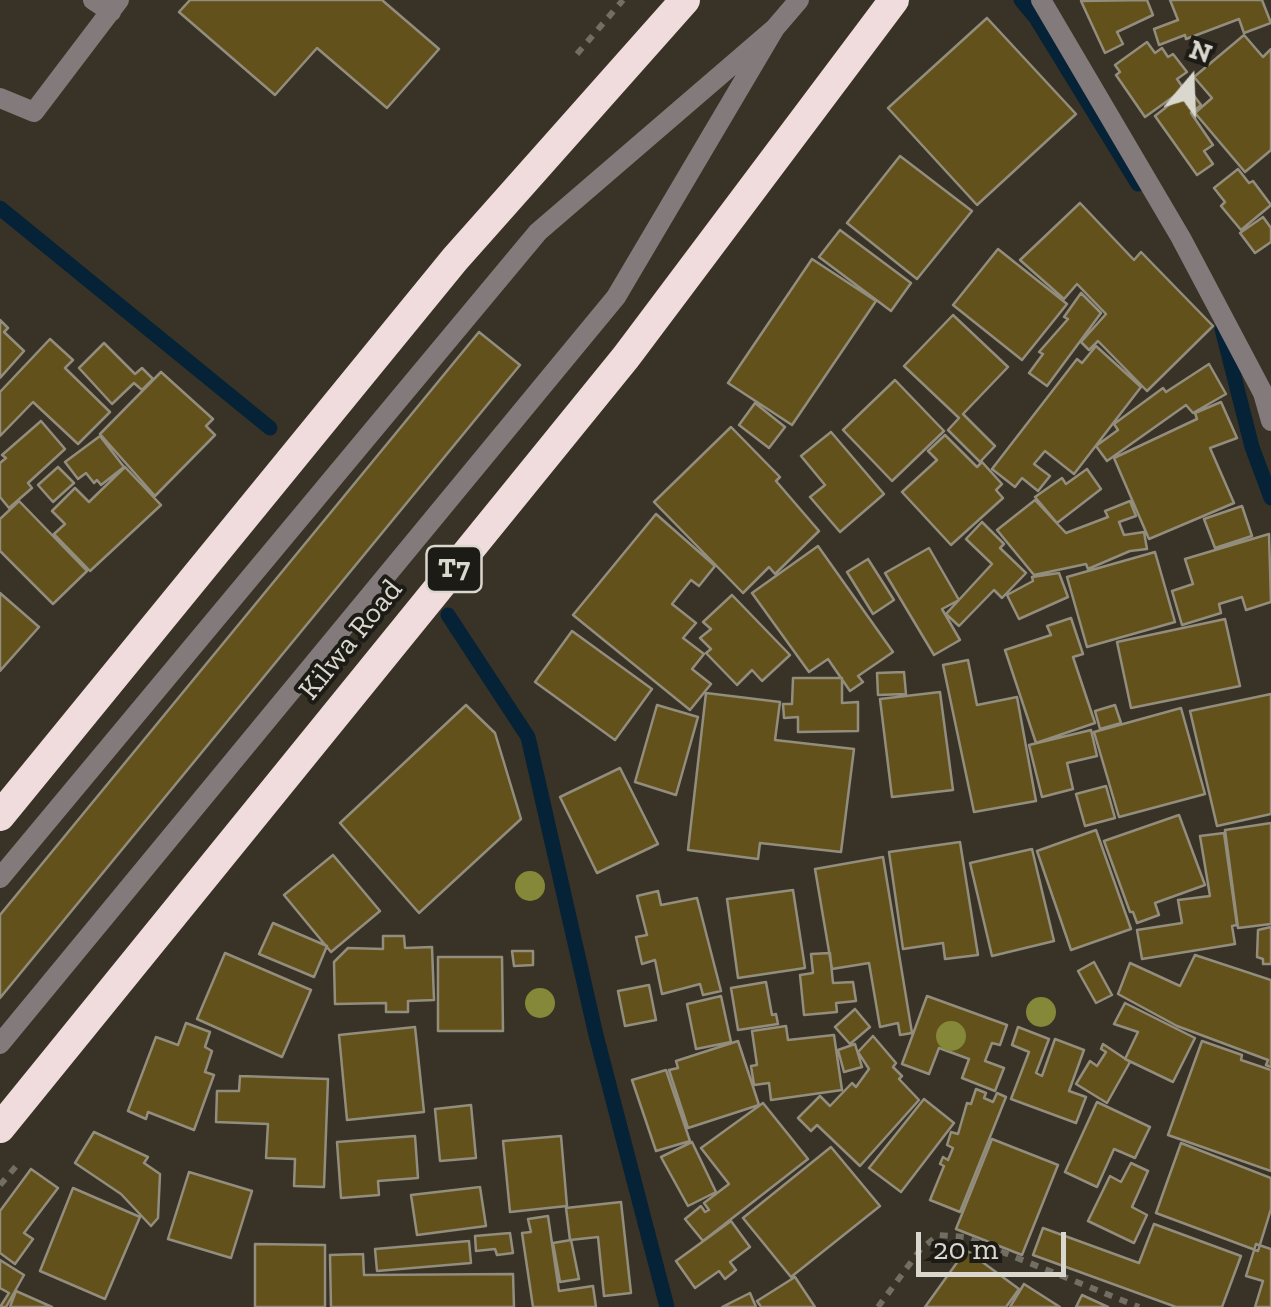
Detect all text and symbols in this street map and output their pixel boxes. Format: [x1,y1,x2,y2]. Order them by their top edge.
north arrow [1141,30,1241,130]
text: N [1185,32,1216,70]
road number: T7 [426,546,482,592]
street label: Kilwa Road [292,573,410,707]
scale bar [921,1212,1071,1274]
text: 20 m [933,1231,998,1267]

